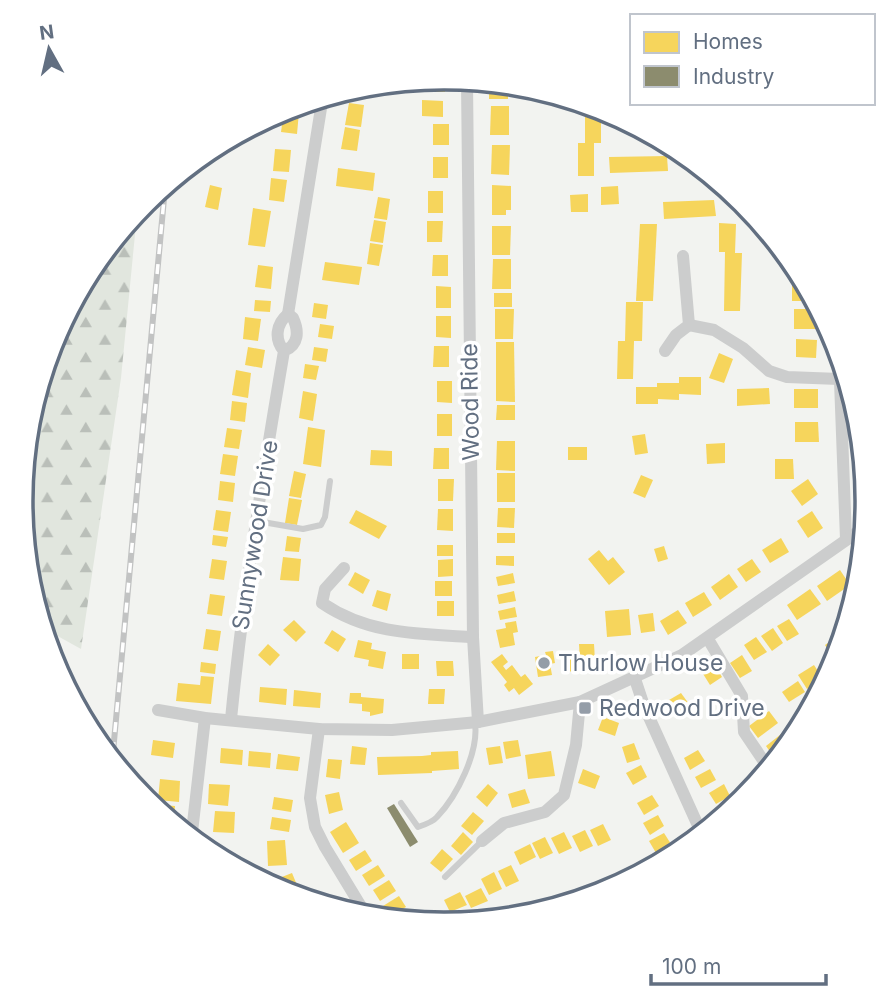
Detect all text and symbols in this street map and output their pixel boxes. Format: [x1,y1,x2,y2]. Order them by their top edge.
north arrow [14,14,84,84]
legend [630,14,875,105]
text: N [38,20,55,45]
text: Homes [693,29,763,54]
text: Industry [693,64,775,89]
street label: Wood Ride [455,343,485,461]
street label: Sunnywood Drive [226,438,284,632]
place label: Thurlow House [558,649,723,677]
marker: Thurlow House [536,655,552,671]
place label: Redwood Drive [599,694,765,722]
marker: Redwood Drive [577,700,593,716]
scale bar [651,942,826,986]
text: 100 m [662,954,721,979]

